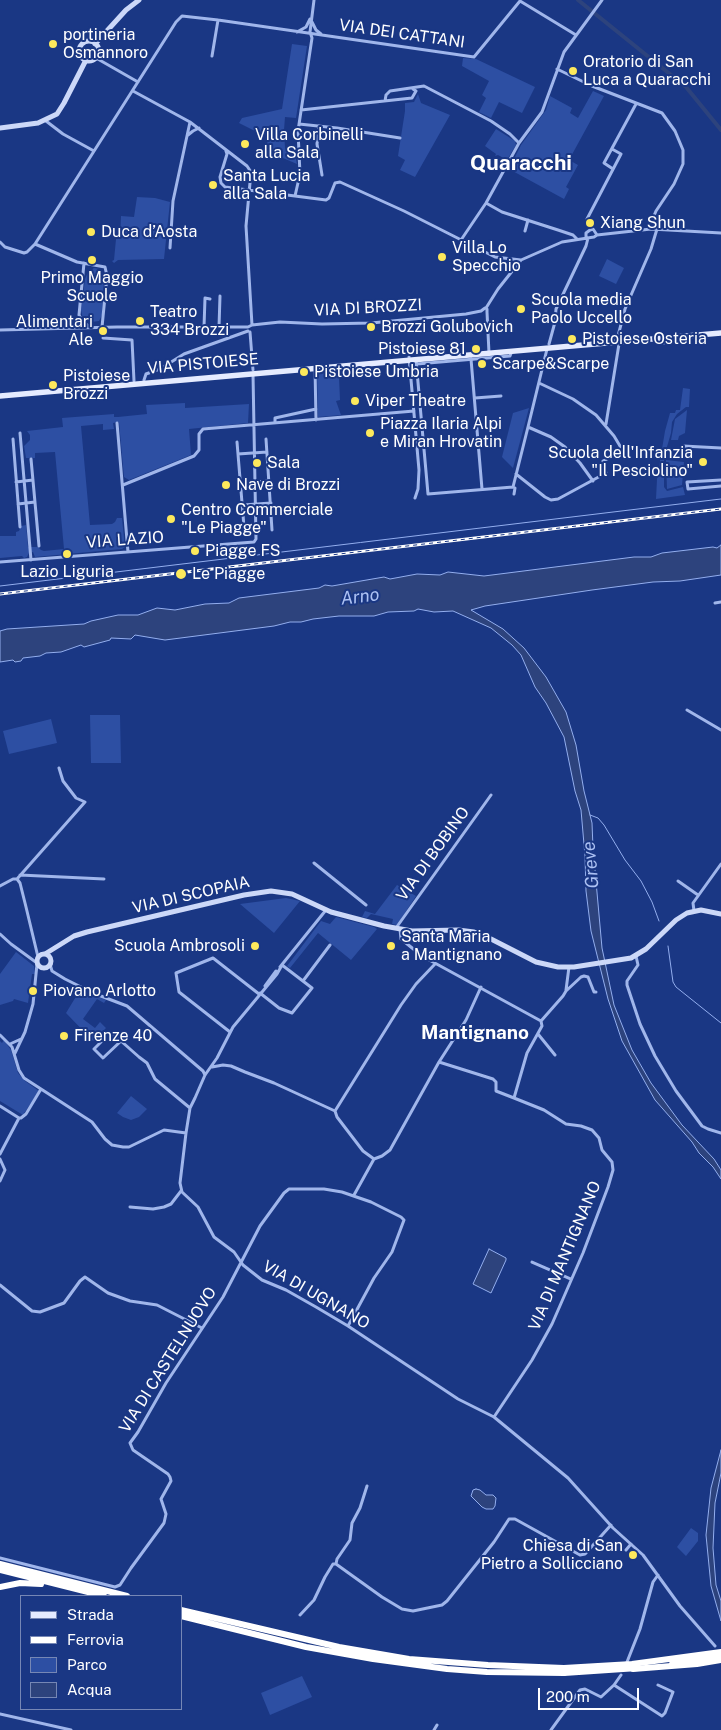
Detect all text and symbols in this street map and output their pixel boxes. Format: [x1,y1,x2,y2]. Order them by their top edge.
street label: VIA DEI CATTANI [338,16,466,52]
place label: portineria Osmannoro [63,25,148,63]
marker: portineria Osmannoro [47,38,59,50]
place label: Oratorio di San Luca a Quaracchi [583,52,711,90]
marker: Oratorio di San Luca a Quaracchi [567,65,579,77]
place label: Villa Corbinelli alla Sala [255,125,363,163]
marker: Villa Corbinelli alla Sala [239,138,251,150]
district label: Quaracchi [470,151,572,177]
place label: Santa Lucia alla Sala [223,166,310,204]
marker: Santa Lucia alla Sala [207,179,219,191]
place label: Xiang Shun [600,213,685,233]
marker: Xiang Shun [584,217,596,229]
place label: Duca d’Aosta [101,222,197,242]
marker: Duca d’Aosta [85,226,97,238]
place label: Villa Lo Specchio [452,238,521,276]
marker: Villa Lo Specchio [436,251,448,263]
marker: Primo Maggio Scuole [86,254,98,266]
place label: Primo Maggio Scuole [41,268,143,306]
place label: Scuola media Paolo Uccello [531,290,632,328]
street label: VIA DI BROZZI [314,296,422,320]
place label: Teatro 334 Brozzi [150,302,229,340]
marker: Scuola media Paolo Uccello [515,303,527,315]
place label: Alimentari Ale [16,312,93,350]
marker: Teatro 334 Brozzi [134,315,146,327]
place label: Brozzi Golubovich [381,317,513,337]
marker: Brozzi Golubovich [365,321,377,333]
marker: Alimentari Ale [97,325,109,337]
place label: Pistoiese Osteria [582,329,707,349]
marker: Pistoiese Osteria [566,333,578,345]
place label: Pistoiese 81 [378,339,466,359]
marker: Pistoiese 81 [470,343,482,355]
street label: VIA PISTOIESE [146,350,260,378]
place label: Scarpe&Scarpe [492,354,609,374]
marker: Scarpe&Scarpe [476,358,488,370]
place label: Pistoiese Umbria [314,362,439,382]
place label: Pistoiese Brozzi [63,366,130,404]
marker: Pistoiese Umbria [298,366,310,378]
marker: Pistoiese Brozzi [47,379,59,391]
place label: Viper Theatre [365,391,466,411]
marker: Viper Theatre [349,395,361,407]
place label: Piazza Ilaria Alpi e Miran Hrovatin [380,414,502,452]
marker: Piazza Ilaria Alpi e Miran Hrovatin [364,427,376,439]
place label: Scuola dell'Infanzia "Il Pesciolino" [548,443,693,481]
place label: Sala [267,453,300,473]
marker: Scuola dell'Infanzia "Il Pesciolino" [697,456,709,468]
marker: Sala [251,457,263,469]
place label: Nave di Brozzi [236,475,340,495]
marker: Nave di Brozzi [220,479,232,491]
place label: Centro Commerciale "Le Piagge" [181,500,333,538]
marker: Centro Commerciale "Le Piagge" [165,513,177,525]
street label: VIA LAZIO [85,528,165,552]
place label: Piagge FS [205,541,280,561]
marker: Piagge FS [189,545,201,557]
marker: Lazio Liguria [61,548,73,560]
place label: Lazio Liguria [20,562,114,582]
place label: Le Piagge [192,564,265,584]
marker: Le Piagge [174,567,188,581]
water label: Arno [339,584,381,610]
street label: VIA DI BOBINO [392,803,474,905]
water label: Greve [578,841,604,889]
street label: VIA DI SCOPAIA [130,872,252,918]
place label: Santa Maria a Mantignano [401,927,502,965]
place label: Scuola Ambrosoli [114,936,245,956]
marker: Scuola Ambrosoli [249,940,261,952]
marker: Santa Maria a Mantignano [385,940,397,952]
place label: Piovano Arlotto [43,981,156,1001]
marker: Piovano Arlotto [27,985,39,997]
district label: Mantignano [421,1022,529,1044]
place label: Firenze 40 [74,1026,152,1046]
marker: Firenze 40 [58,1030,70,1042]
street label: VIA DI MANTIGNANO [525,1178,605,1334]
street label: VIA DI UGNANO [259,1257,373,1333]
street label: VIA DI CASTELNUOVO [115,1284,221,1436]
place label: Chiesa di San Pietro a Sollicciano [481,1536,623,1574]
marker: Chiesa di San Pietro a Sollicciano [627,1549,639,1561]
legend [20,1595,182,1710]
text: Strada [67,1606,114,1623]
text: Ferrovia [67,1631,124,1648]
text: Parco [67,1656,107,1673]
scale bar [541,1678,642,1710]
text: Acqua [67,1681,112,1698]
text: 200 m [546,1688,590,1705]

